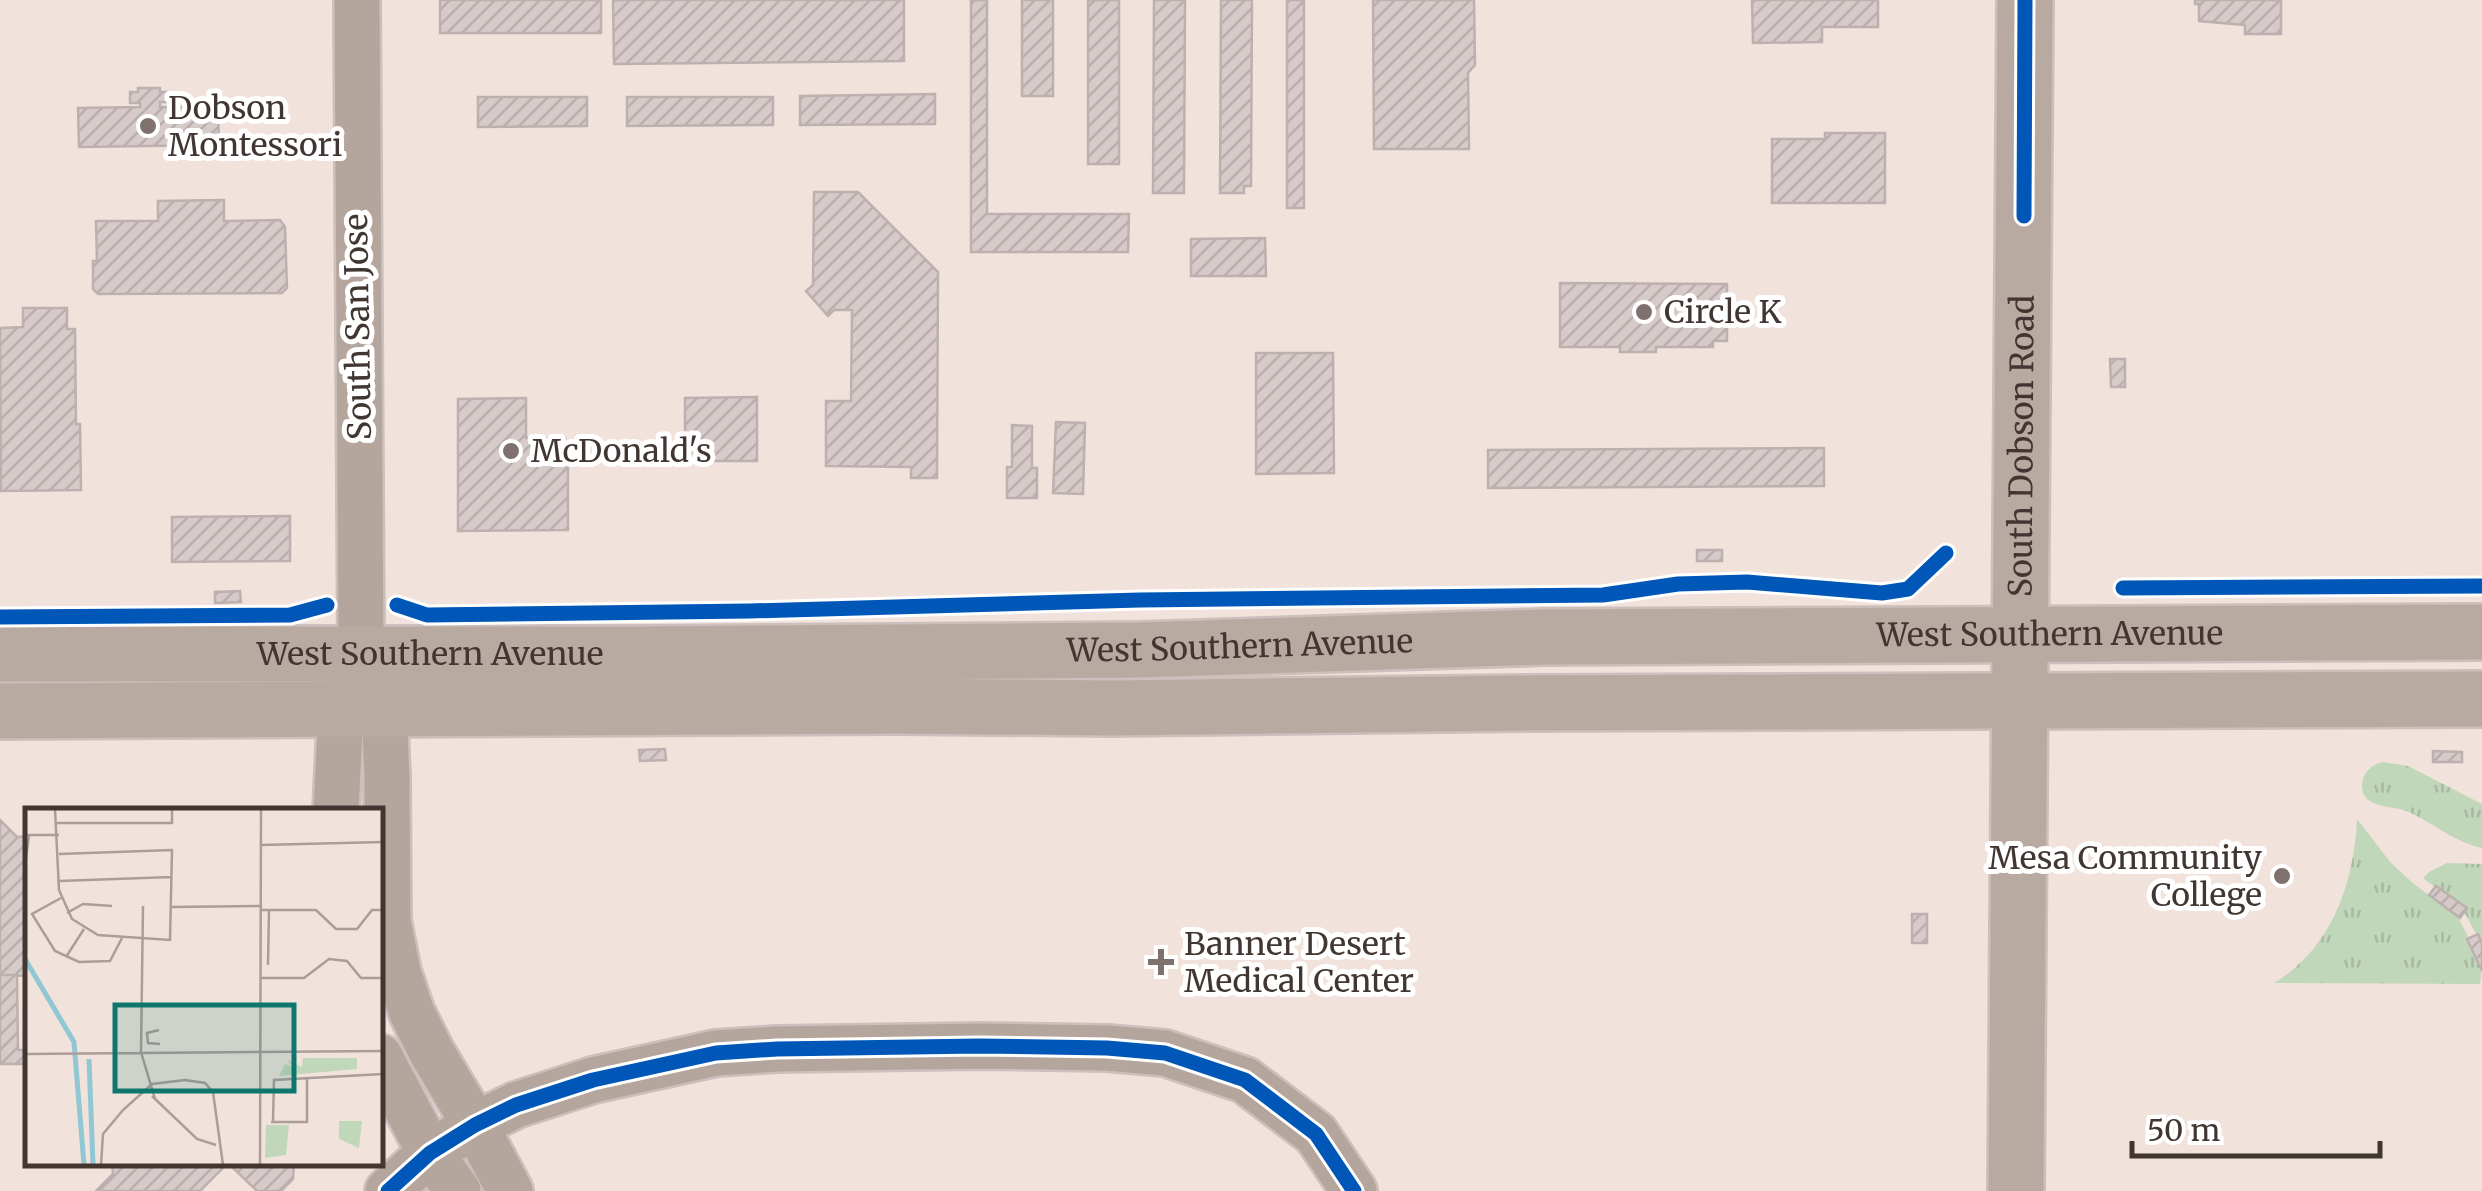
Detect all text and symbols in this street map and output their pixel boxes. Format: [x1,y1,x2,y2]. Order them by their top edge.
place label: Dobson Montessori [168,88,342,165]
marker: Dobson Montessori [137,115,159,137]
street label: South San Jose [336,213,380,441]
place label: Circle K [1664,292,1783,332]
street label: South Dobson Road [2000,295,2043,597]
marker: Circle K [1633,301,1655,323]
place label: McDonald's [531,431,712,471]
marker: McDonald's [500,440,522,462]
street label: West Southern Avenue [1875,613,2223,655]
street label: West Southern Avenue [1065,621,1414,671]
street label: West Southern Avenue [256,634,603,674]
inset map [25,808,382,1166]
place label: Mesa Community College [1988,838,2262,915]
marker: Mesa Community College [2271,865,2293,887]
place label: Banner Desert Medical Center [1184,924,1414,1001]
marker: Banner Desert Medical Center [1148,949,1174,975]
scale bar [2132,1096,2380,1158]
text: 50 m [2147,1111,2220,1149]

